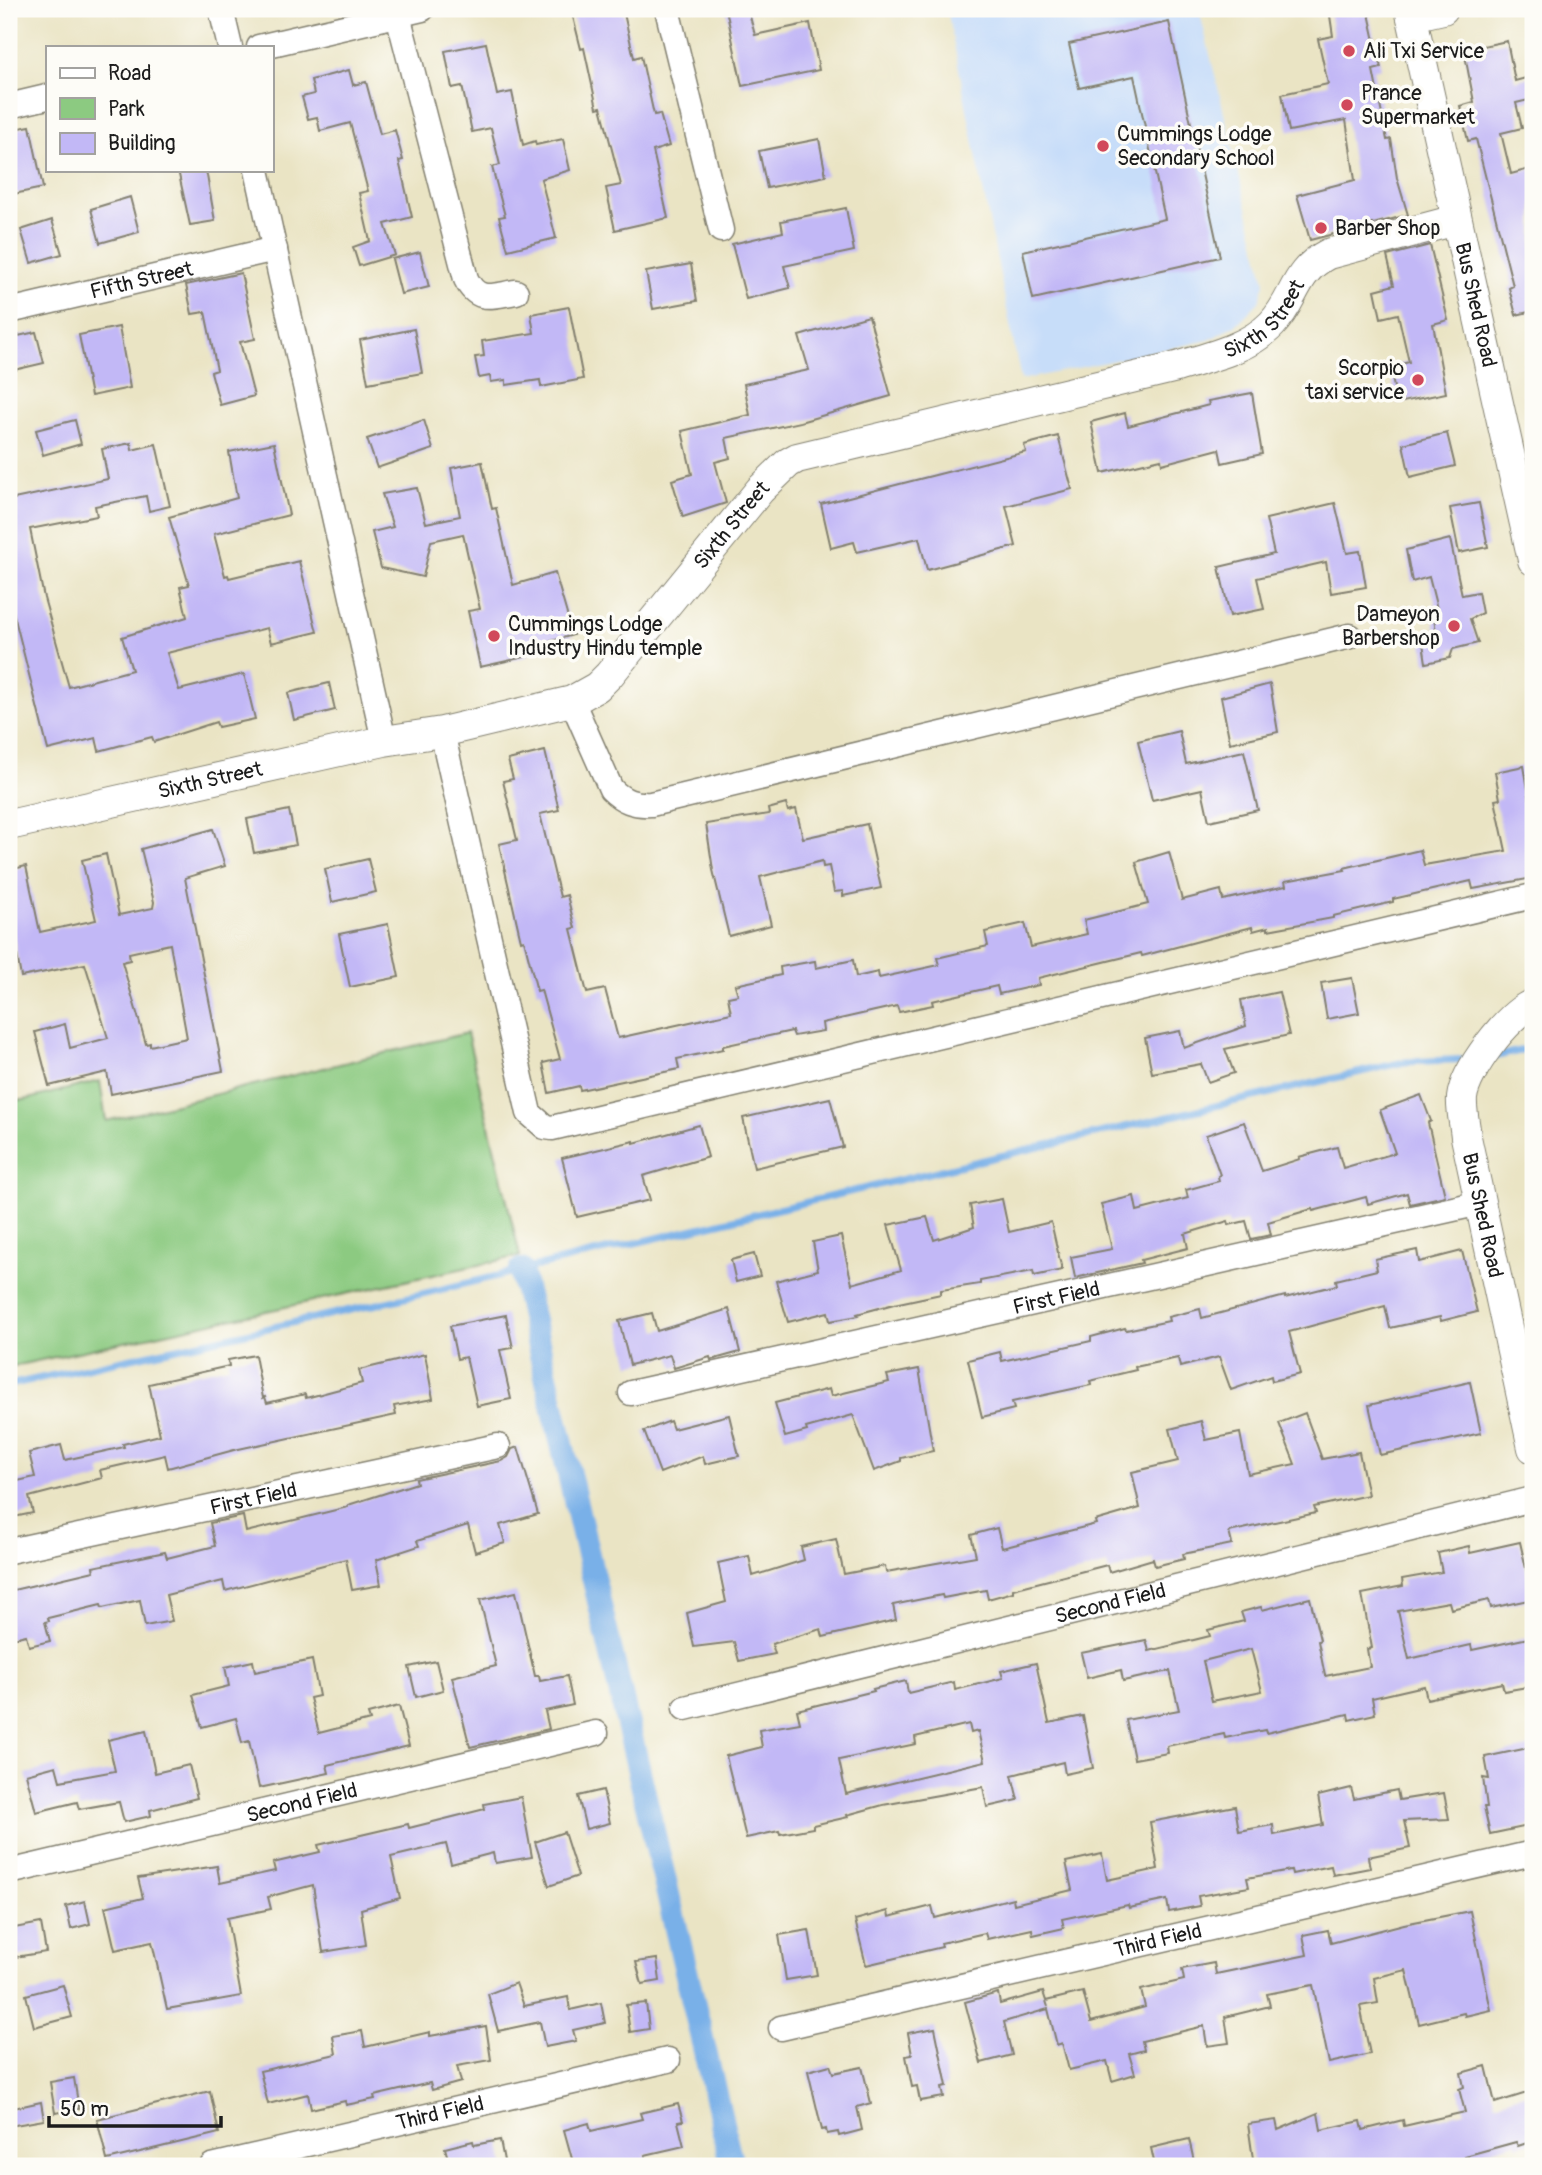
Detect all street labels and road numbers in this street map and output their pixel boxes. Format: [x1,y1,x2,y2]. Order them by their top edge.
street label: Bus Shed Road [1448,240,1503,370]
street label: Fifth Street [87,255,196,306]
street label: Sixth Street [1220,274,1311,365]
street label: Sixth Street [688,475,776,575]
street label: Sixth Street [155,756,265,805]
street label: Bus Shed Road [1456,1150,1509,1280]
street label: First Field [1011,1275,1103,1321]
street label: First Field [207,1477,300,1521]
street label: Second Field [1052,1577,1169,1630]
street label: Second Field [244,1777,360,1829]
street label: Third Field [1111,1917,1205,1964]
street label: Third Field [393,2090,487,2137]

